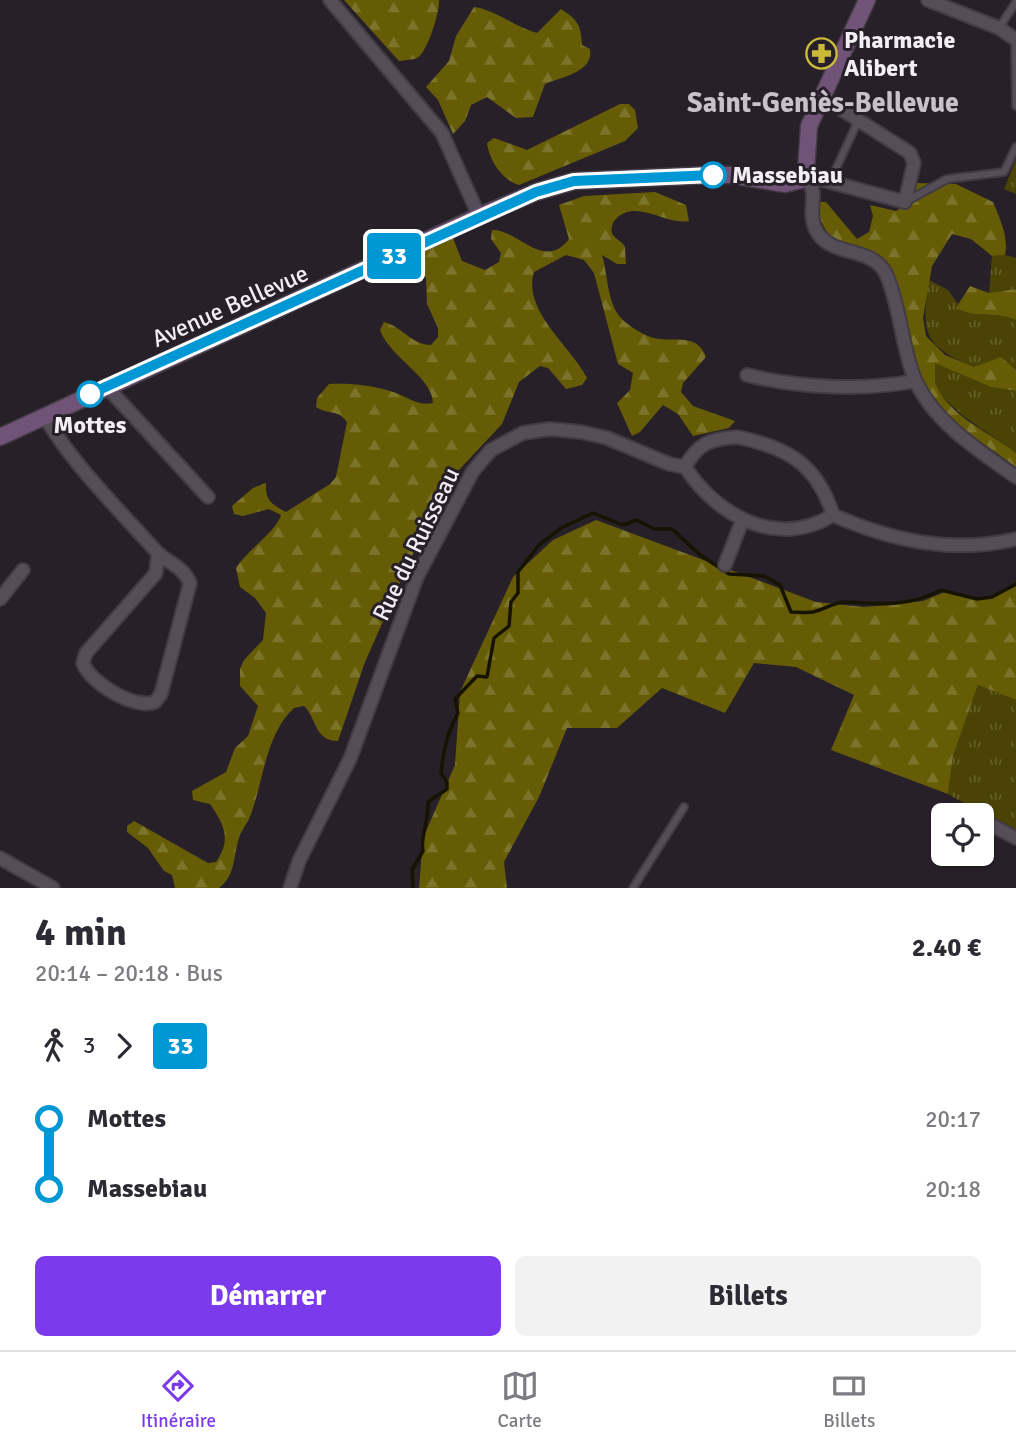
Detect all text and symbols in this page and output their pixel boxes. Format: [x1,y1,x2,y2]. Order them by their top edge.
place label: Pharmacie Alibert [844,25,955,83]
pharmacy icon: Pharmacie Alibert [804,37,838,71]
district label: Saint-Geniès-Bellevue [687,86,959,120]
place label: Massebiau [732,160,843,190]
marker: Massebiau [700,162,726,188]
line badge: 33 [362,233,426,279]
text: 33 [381,241,407,271]
street label: Avenue Bellevue [147,258,313,354]
marker: Mottes [77,381,103,407]
place label: Mottes [54,410,127,440]
street label: Rue du Ruisseau [366,462,466,626]
map controls [931,803,994,866]
button: locate [931,803,994,866]
text: 4 min [35,909,127,956]
text: 2.40 € [912,932,981,964]
text: 20:14 – 20:18 · Bus [35,959,223,988]
icon: walk [35,1027,73,1065]
icon: forward [105,1027,143,1065]
text: 3 [83,1031,95,1060]
text: 33 [167,1031,193,1061]
text: Mottes [87,1103,166,1135]
text: 20:17 [925,1105,981,1134]
text: Massebiau [87,1173,207,1205]
text: 20:18 [925,1175,981,1204]
button: Démarrer [35,1256,501,1336]
button: Billets [515,1256,981,1336]
tab: Itinéraire [141,1367,216,1433]
tab: Carte [497,1367,542,1433]
tab: Billets [823,1367,875,1433]

